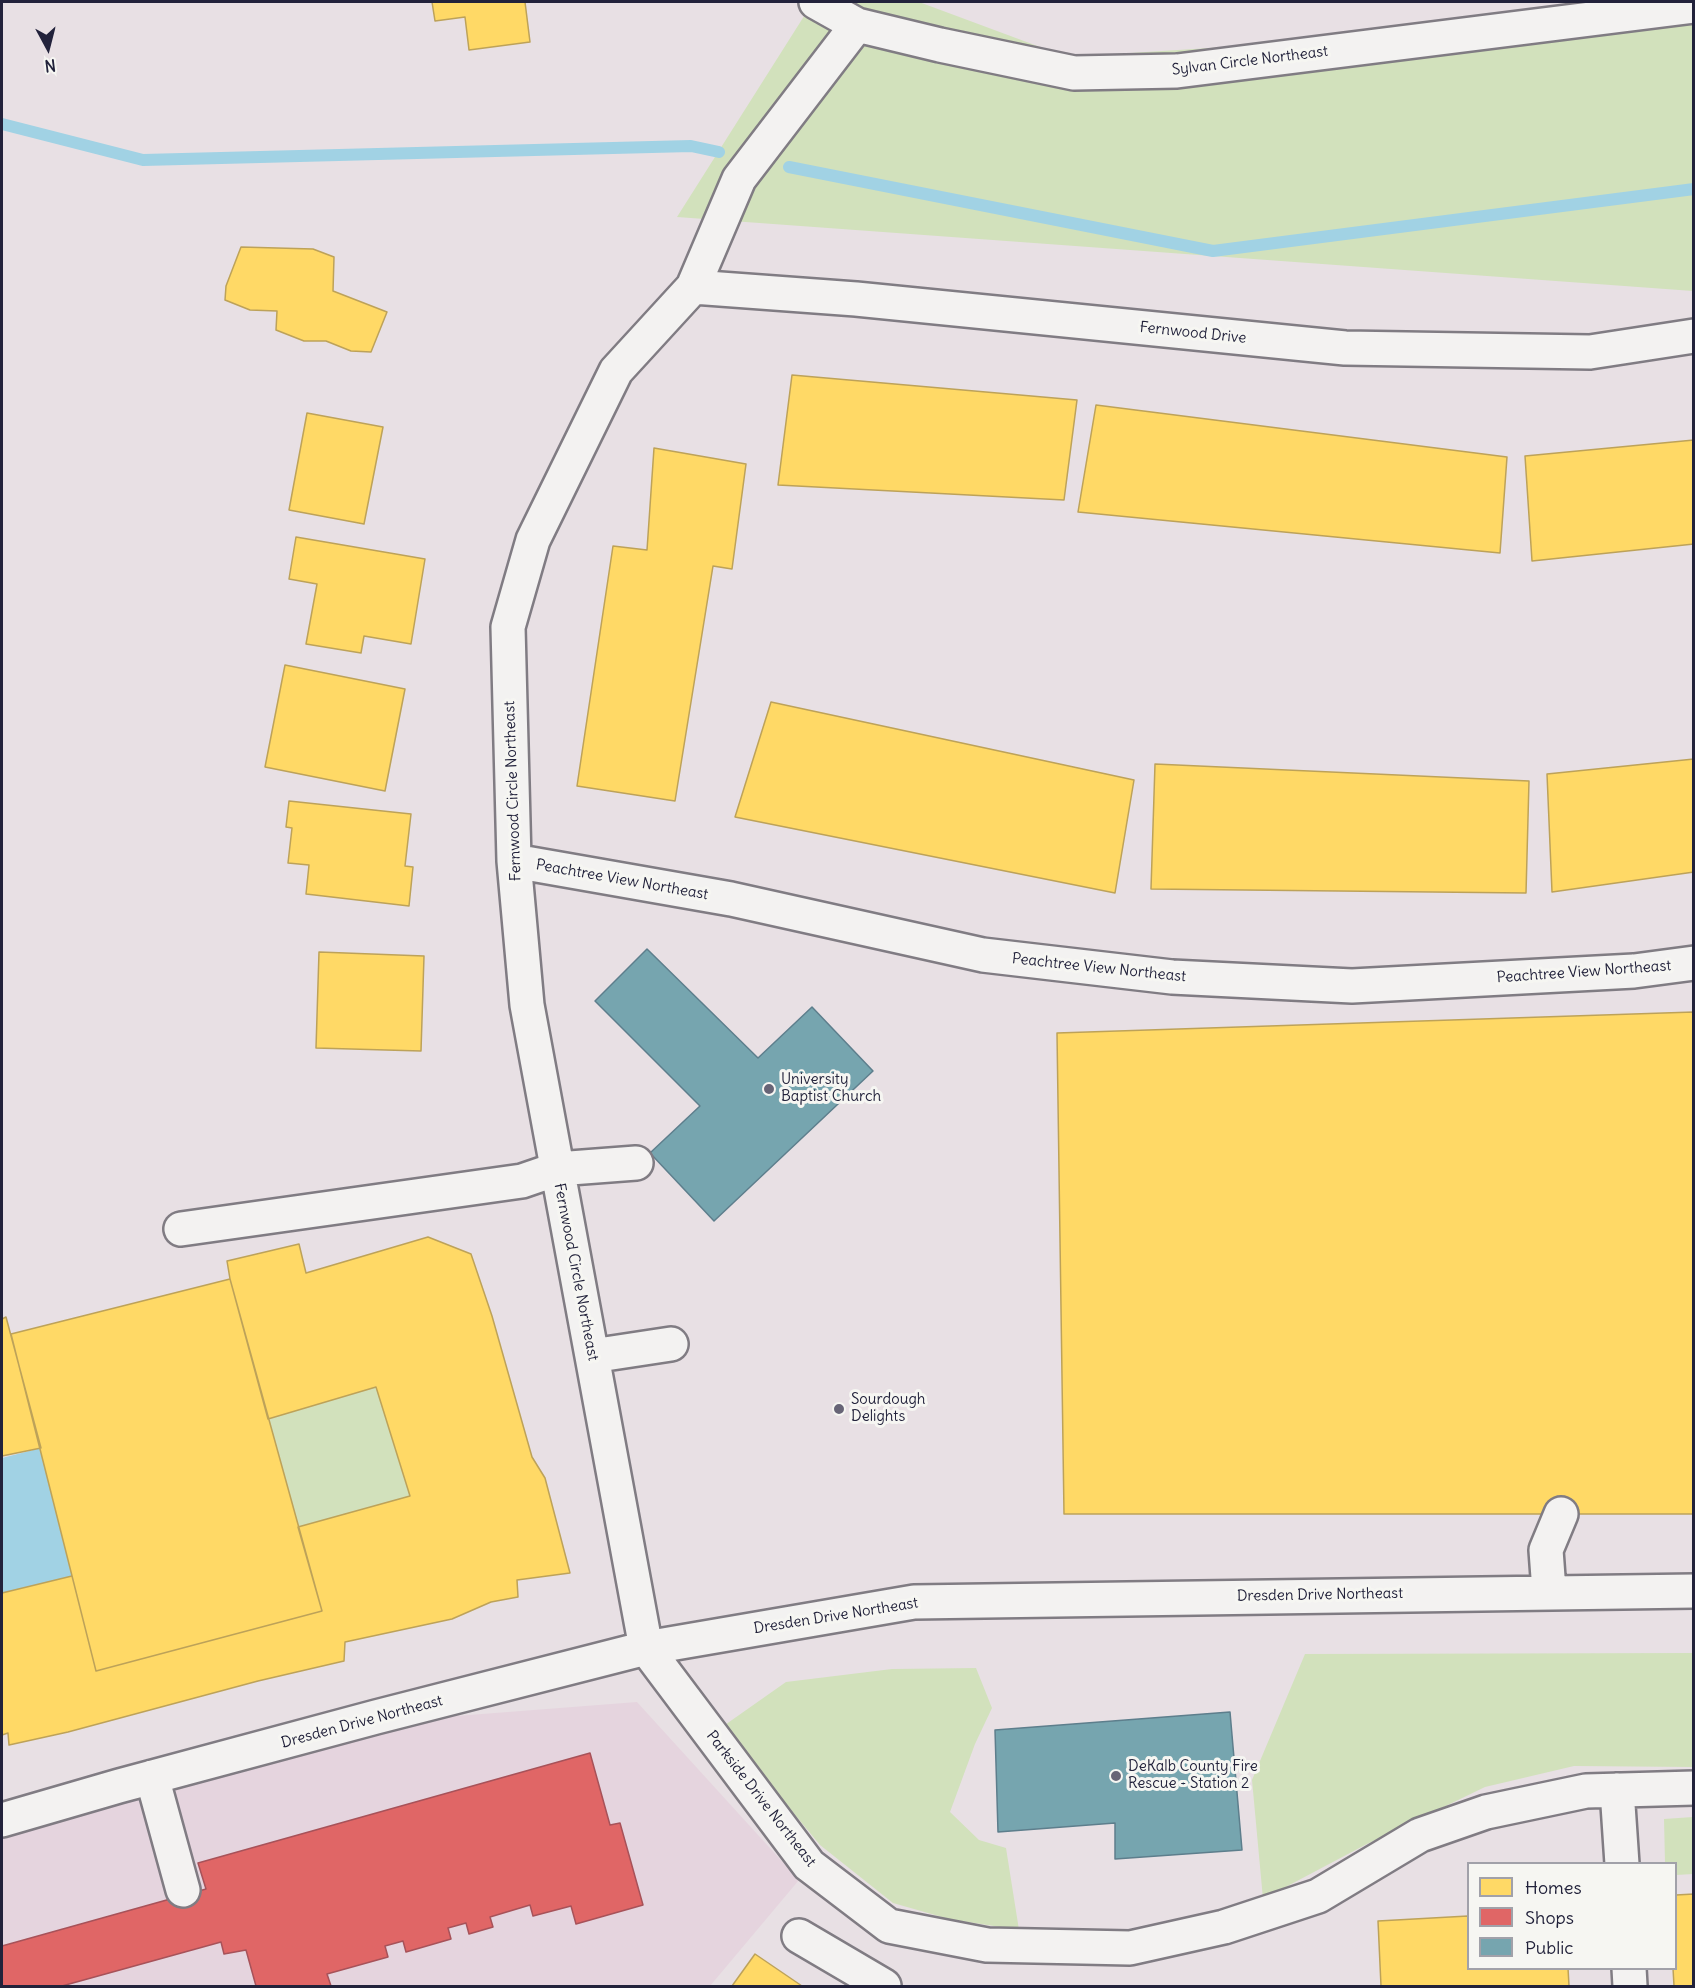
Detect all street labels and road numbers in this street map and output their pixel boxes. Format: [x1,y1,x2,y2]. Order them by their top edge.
street label: Sylvan Circle Northeast [1171,42,1329,80]
street label: Fernwood Drive [1139,318,1247,348]
street label: Fernwood Circle Northeast [501,701,525,881]
street label: Peachtree View Northeast [534,856,710,904]
street label: Peachtree View Northeast [1011,950,1187,986]
street label: Peachtree View Northeast [1496,957,1672,987]
street label: Fernwood Circle Northeast [550,1182,602,1362]
street label: Dresden Drive Northeast [1237,1585,1403,1605]
street label: Dresden Drive Northeast [752,1594,920,1638]
street label: Dresden Drive Northeast [279,1692,445,1752]
street label: Parkside Drive Northeast [702,1727,820,1871]

